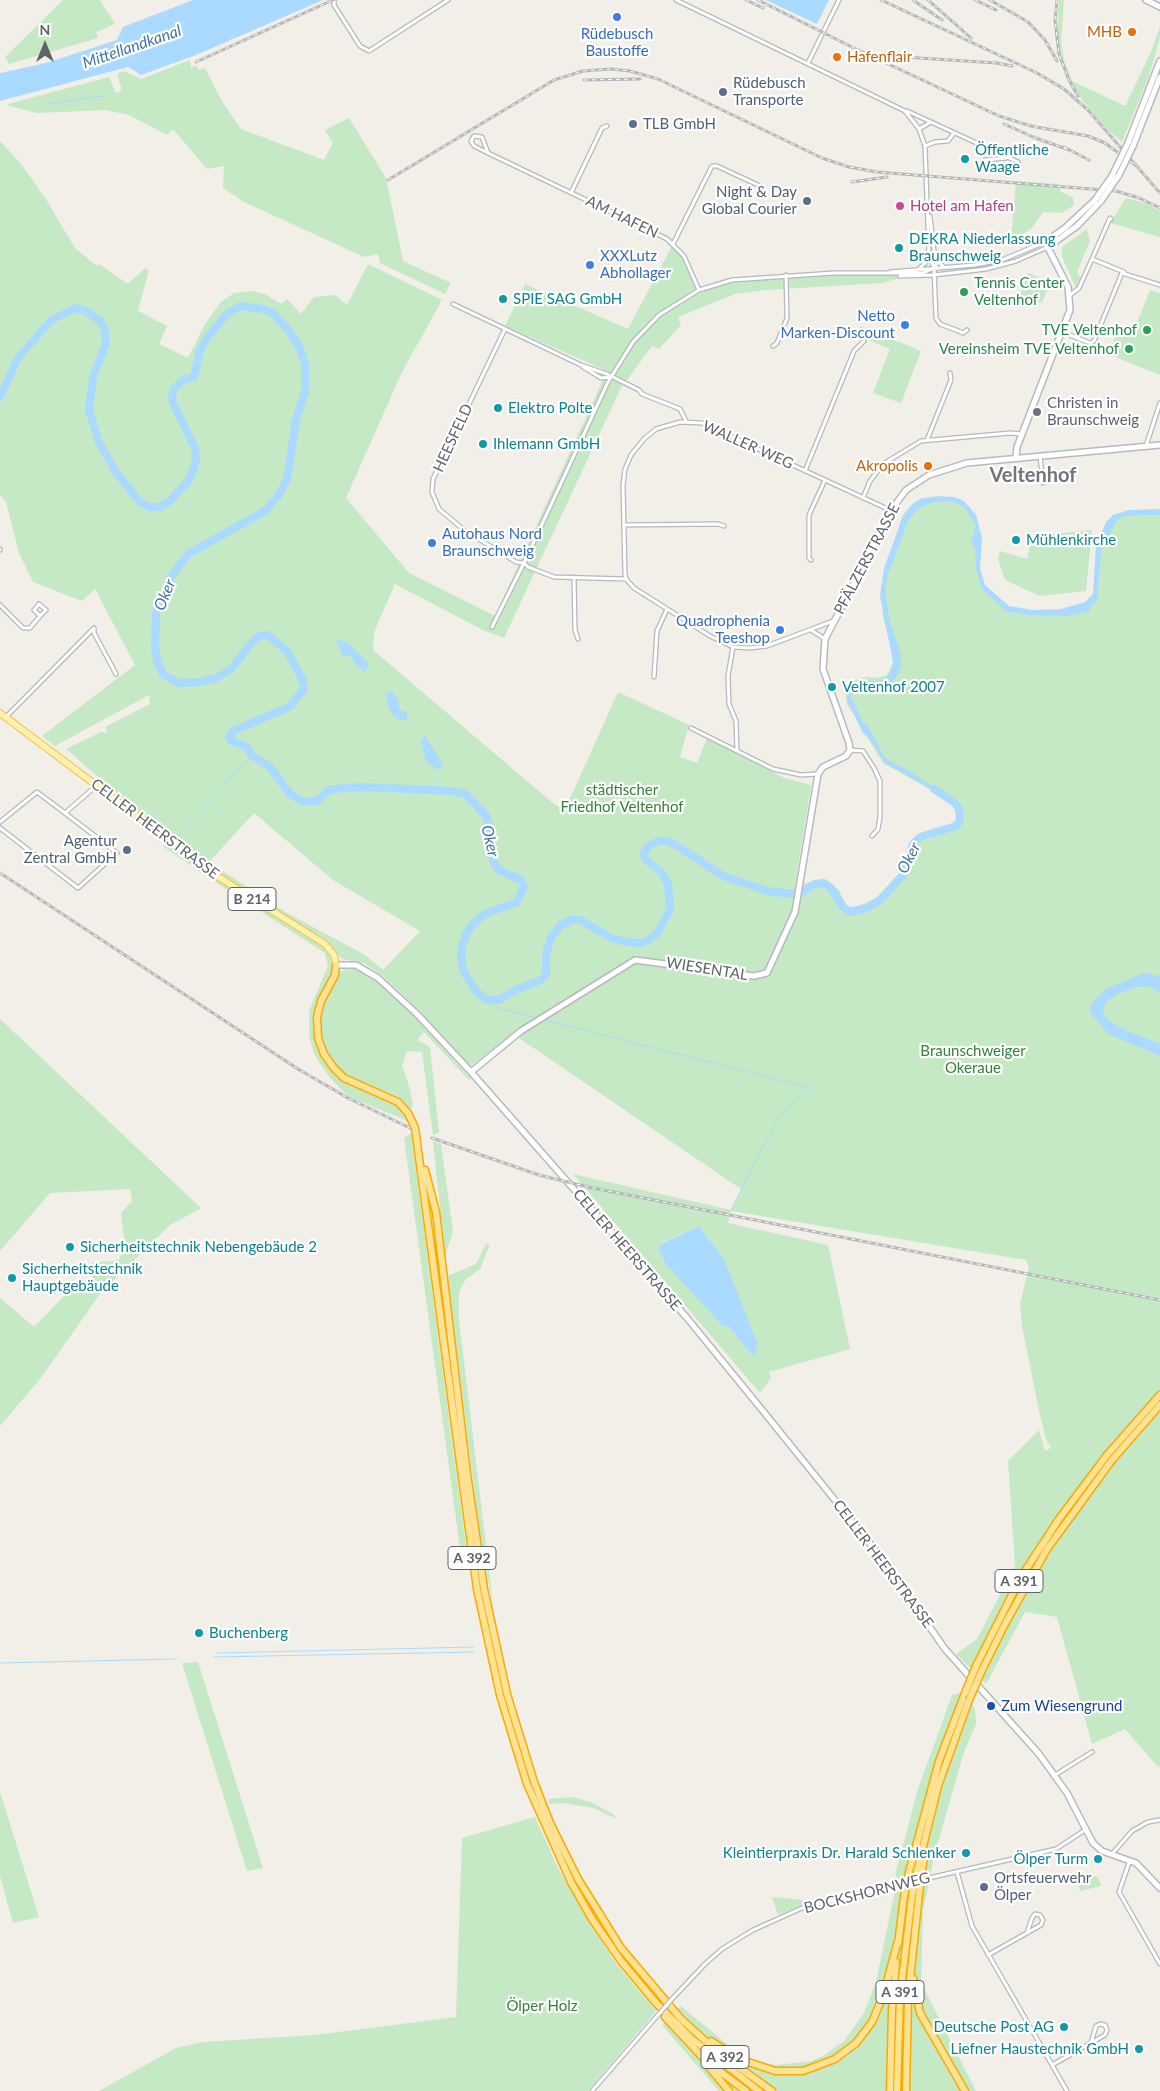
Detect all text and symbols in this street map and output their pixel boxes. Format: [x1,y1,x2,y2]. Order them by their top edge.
marker: Rüdebusch Baustoffe [611,11,623,23]
north arrow [20,20,70,70]
text: N [40,21,50,38]
water label: Mittellandkanal [80,21,184,73]
place label: MHB [1087,23,1122,41]
place label: Rüdebusch Baustoffe [581,25,653,60]
marker: MHB [1126,26,1138,38]
place label: Hafenflair [847,48,912,66]
marker: Hafenflair [831,51,843,63]
place label: Rüdebusch Transporte [733,74,806,109]
marker: Rüdebusch Transporte [717,86,729,98]
place label: TLB GmbH [643,115,716,133]
marker: TLB GmbH [627,118,639,130]
place label: Öffentliche Waage [975,141,1049,176]
marker: Öffentliche Waage [959,153,971,165]
place label: Night & Day Global Courier [702,183,797,218]
street label: AM HAFEN [583,192,661,242]
marker: Night & Day Global Courier [801,195,813,207]
place label: Hotel am Hafen [910,197,1014,215]
marker: Hotel am Hafen [894,200,906,212]
place label: DEKRA Niederlassung Braunschweig [909,230,1056,265]
marker: DEKRA Niederlassung Braunschweig [893,242,905,254]
place label: XXXLutz Abhollager [600,247,671,282]
marker: XXXLutz Abhollager [584,259,596,271]
place label: Tennis Center Veltenhof [974,274,1064,309]
marker: Tennis Center Veltenhof [958,286,970,298]
place label: SPIE SAG GmbH [513,290,622,308]
marker: SPIE SAG GmbH [497,293,509,305]
place label: Netto Marken-Discount [780,307,895,342]
marker: Netto Marken-Discount [899,319,911,331]
place label: TVE Veltenhof [1041,321,1137,339]
marker: TVE Veltenhof [1141,324,1153,336]
place label: Vereinsheim TVE Veltenhof [939,340,1119,358]
marker: Vereinsheim TVE Veltenhof [1123,343,1135,355]
place label: Christen in Braunschweig [1047,394,1139,429]
place label: Elektro Polte [508,399,592,417]
street label: HEESFELD [429,401,477,475]
marker: Elektro Polte [492,402,504,414]
marker: Christen in Braunschweig [1031,406,1043,418]
street label: WALLER WEG [700,417,796,473]
place label: Ihlemann GmbH [493,435,600,453]
marker: Ihlemann GmbH [477,438,489,450]
place label: Akropolis [856,457,918,475]
marker: Akropolis [922,460,934,472]
district label: Veltenhof [990,464,1076,488]
street label: PFÄLZERSTRASSE [830,500,904,618]
place label: Autohaus Nord Braunschweig [442,525,542,560]
place label: Mühlenkirche [1026,531,1116,549]
marker: Mühlenkirche [1010,534,1022,546]
marker: Autohaus Nord Braunschweig [426,537,438,549]
water label: Oker [150,577,180,613]
place label: Quadrophenia Teeshop [676,612,770,647]
marker: Quadrophenia Teeshop [774,624,786,636]
place label: Veltenhof 2007 [842,678,945,696]
marker: Veltenhof 2007 [826,681,838,693]
street label: CELLER HEERSTRASSE [87,775,223,883]
park label: städtischer Friedhof Veltenhof [560,781,684,816]
water label: Oker [477,823,503,859]
place label: Agentur Zentral GmbH [24,832,117,867]
water label: Oker [893,839,925,877]
marker: Agentur Zentral GmbH [121,844,133,856]
road number: B 214 [228,888,276,911]
street label: WIESENTAL [665,954,749,984]
park label: Braunschweiger Okeraue [920,1042,1026,1077]
street label: CELLER HEERSTRASSE [569,1185,685,1315]
place label: Sicherheitstechnik Nebengebäude 2 [80,1238,317,1256]
marker: Sicherheitstechnik Nebengebäude 2 [64,1241,76,1253]
place label: Sicherheitstechnik Hauptgebäude [22,1260,143,1295]
marker: Sicherheitstechnik Hauptgebäude [6,1272,18,1284]
street label: CELLER HEERSTRASSE [829,1496,937,1632]
road number: A 392 [448,1546,496,1570]
road number: A 391 [995,1570,1043,1592]
place label: Buchenberg [209,1624,288,1642]
marker: Buchenberg [193,1627,205,1639]
place label: Zum Wiesengrund [1001,1697,1122,1715]
marker: Zum Wiesengrund [985,1700,997,1712]
place label: Kleintierpraxis Dr. Harald Schlenker [723,1844,956,1862]
marker: Kleintierpraxis Dr. Harald Schlenker [960,1847,972,1859]
place label: Ölper Turm [1014,1850,1088,1868]
marker: Ölper Turm [1092,1853,1104,1865]
street label: BOCKSHORNWEG [802,1869,932,1917]
place label: Ortsfeuerwehr Ölper [994,1869,1091,1904]
marker: Ortsfeuerwehr Ölper [978,1881,990,1893]
road number: A 391 [876,1980,924,2004]
park label: Ölper Holz [506,1997,578,2015]
place label: Deutsche Post AG [934,2018,1054,2036]
marker: Deutsche Post AG [1058,2021,1070,2033]
place label: Liefner Haustechnik GmbH [950,2040,1129,2058]
marker: Liefner Haustechnik GmbH [1133,2043,1145,2055]
road number: A 392 [701,2045,749,2068]

